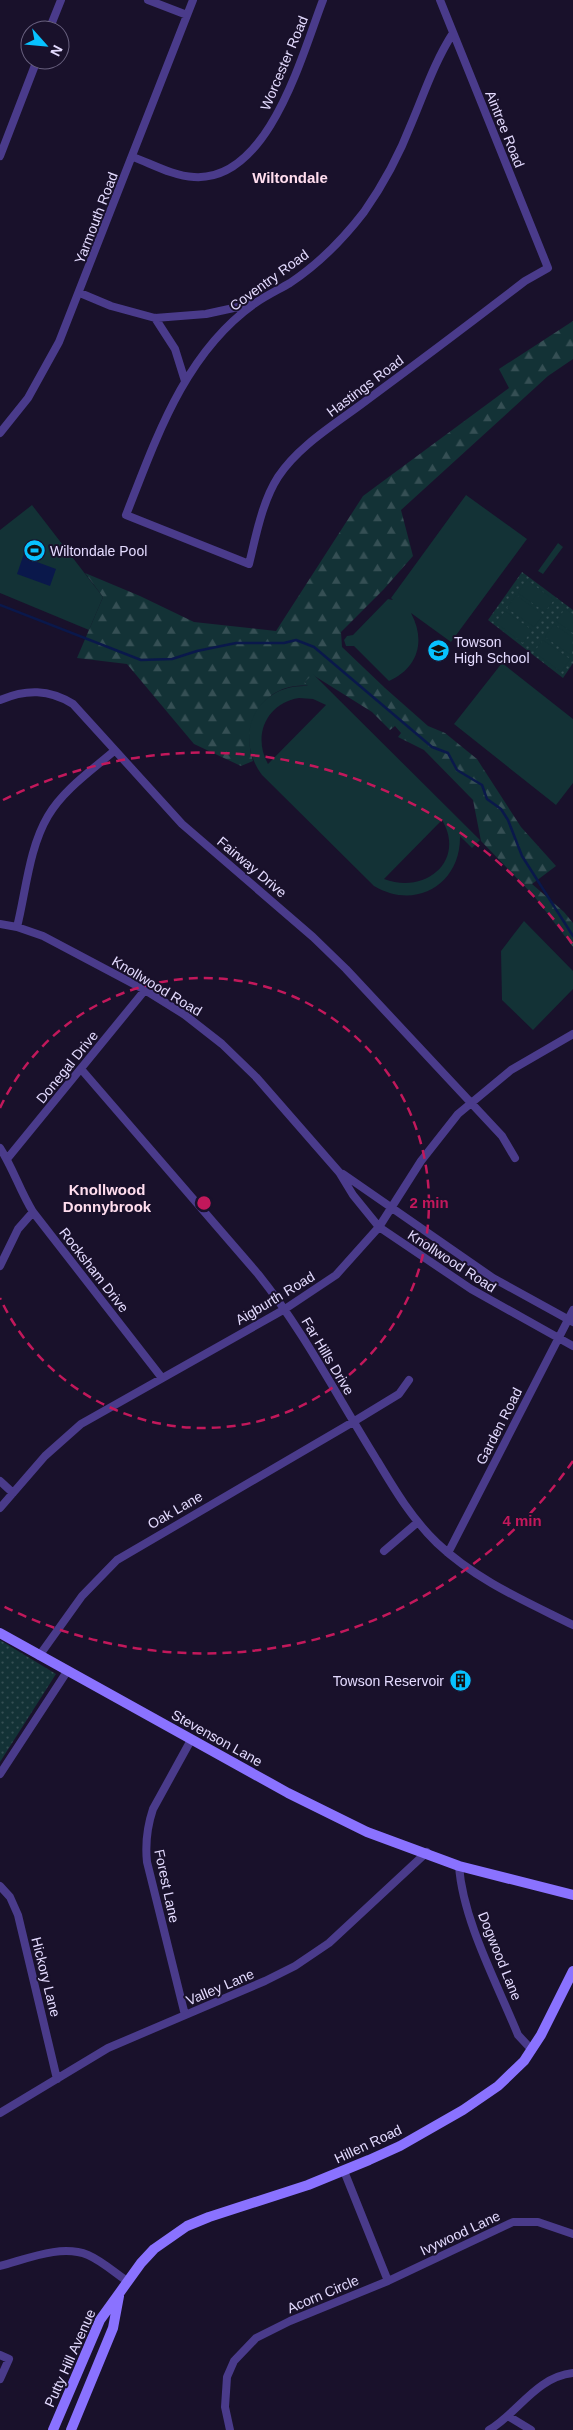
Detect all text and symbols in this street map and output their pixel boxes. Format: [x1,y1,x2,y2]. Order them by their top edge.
street label: Worcester Road [257,13,311,113]
north arrow [20,20,70,70]
text: N [47,43,66,59]
street label: Aintree Road [482,88,528,170]
district label: Wiltondale [252,169,328,186]
street label: Yarmouth Road [71,170,121,266]
street label: Coventry Road [227,246,311,314]
street label: Hastings Road [324,352,406,420]
sports icon: Wiltondale Pool [22,539,46,563]
place label: Wiltondale Pool [50,543,147,559]
place label: Towson High School [454,634,530,666]
school or university icon: Towson High School [426,638,450,662]
street label: Fairway Drive [214,833,290,901]
street label: Knollwood Road [109,953,205,1019]
street label: Donegal Drive [33,1027,101,1107]
district label: Knollwood Donnybrook [63,1181,152,1215]
centre of rings [195,1194,213,1212]
text: 2 min [409,1194,449,1211]
street label: Rocksham Drive [56,1225,132,1316]
street label: Knollwood Road [405,1227,499,1295]
street label: Aigburth Road [233,1268,317,1328]
street label: Far Hills Drive [299,1314,358,1398]
street label: Garden Road [473,1385,525,1467]
street label: Oak Lane [145,1488,205,1532]
text: 4 min [502,1512,542,1529]
building icon: Towson Reservoir [448,1669,472,1693]
place label: Towson Reservoir [333,1673,444,1689]
street label: Stevenson Lane [169,1706,265,1770]
street label: Forest Lane [151,1848,183,1924]
street label: Dogwood Lane [475,1909,525,2003]
street label: Hickory Lane [28,1935,64,2019]
street label: Valley Lane [184,1965,257,2008]
street label: Hillen Road [332,2121,404,2167]
street label: Ivywood Lane [417,2207,503,2259]
street label: Acorn Circle [285,2272,361,2316]
street label: Putty Hill Avenue [41,2306,99,2409]

